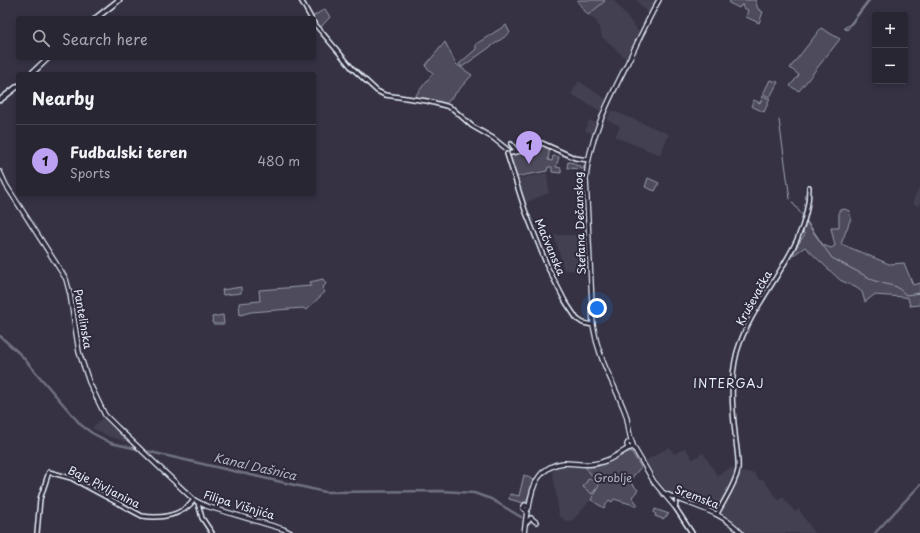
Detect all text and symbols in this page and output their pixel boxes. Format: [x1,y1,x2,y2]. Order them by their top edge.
map controls [872,12,908,84]
button: + [872,12,908,48]
search box [16,16,316,60]
icon: search [30,27,52,49]
text: Search here [62,27,148,50]
button: − [872,48,908,84]
text: Nearby [32,85,94,111]
pin: 1 [516,131,542,164]
text: Fudbalski teren [70,140,187,163]
text: 1 [42,151,48,170]
text: 480 m [258,151,300,170]
text: Sports [70,163,110,182]
street label: Stefana Dečanskog [569,171,590,275]
street label: Mačvanska [531,216,570,278]
street label: Kruševačka [731,267,776,328]
street label: Pantelinska [70,288,97,350]
your location [587,298,607,318]
district label: INTERGAJ [693,374,765,392]
water label: Kanal Dašnica [212,448,299,484]
street label: Baje Pivljanina [65,461,143,512]
park label: Groblje [594,469,632,486]
street label: Sremska [672,480,722,513]
street label: Filipa Višnjića [201,486,277,523]

